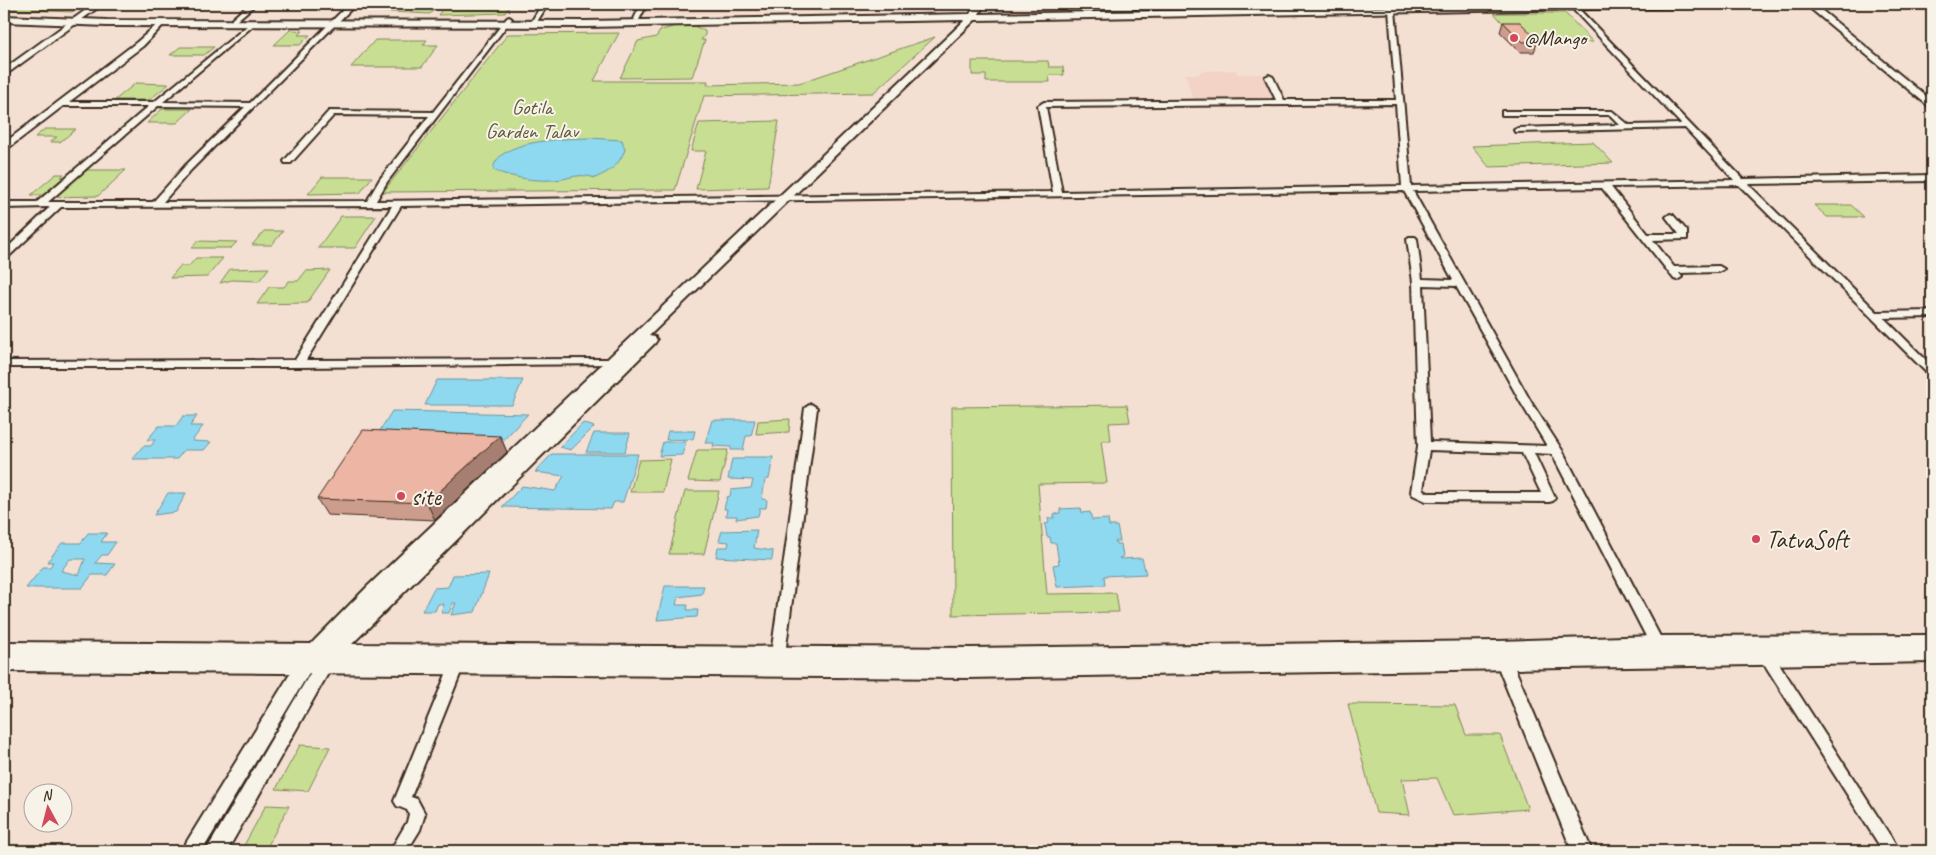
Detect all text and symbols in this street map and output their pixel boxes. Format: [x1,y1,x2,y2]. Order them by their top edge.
place label: @Mango [1524,25,1589,51]
marker: @Mango [1508,32,1520,44]
park label: Gotila Garden Talav [486,94,580,144]
place label: site [411,481,442,513]
marker: site [395,490,407,502]
place label: TatvaSoft [1766,524,1851,556]
marker: TatvaSoft [1750,533,1762,545]
north arrow [22,782,72,832]
text: N [41,786,54,805]

